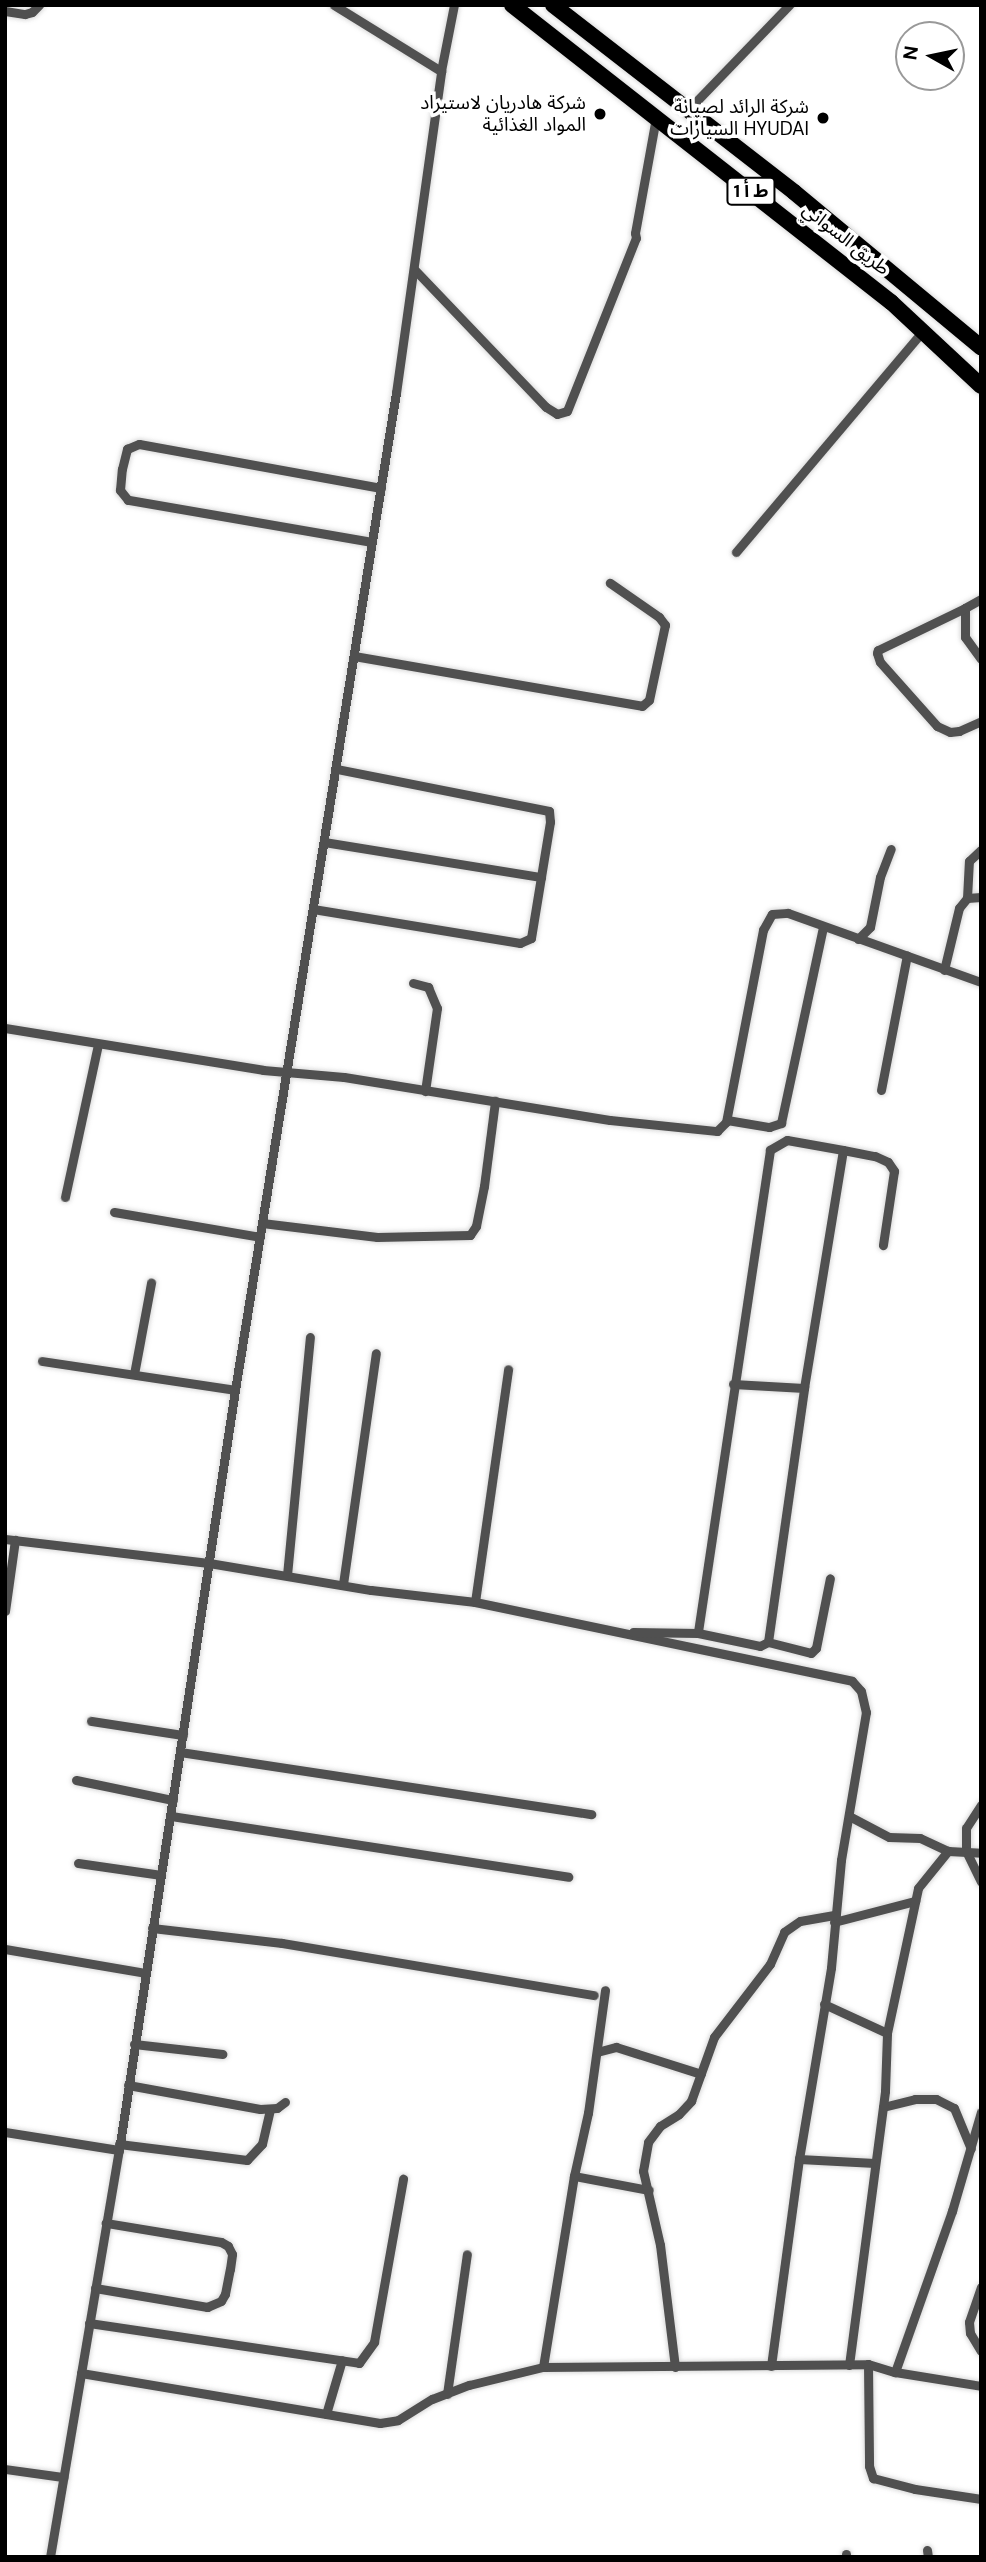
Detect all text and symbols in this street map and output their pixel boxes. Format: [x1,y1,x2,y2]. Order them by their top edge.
north arrow [895,21,965,91]
text: N [897,44,924,62]
place label: شركة هادريان لاستيراد المواد الغذائية [420,92,586,136]
place label: شركة الرائد لصيانة السيارات HYUDAI [670,96,809,140]
marker: شركة هادريان لاستيراد المواد الغذائية [592,106,608,122]
marker: شركة الرائد لصيانة السيارات HYUDAI [815,110,831,126]
road number: ط أ 1 [725,176,777,206]
street label: طريق السواني [798,198,894,280]

